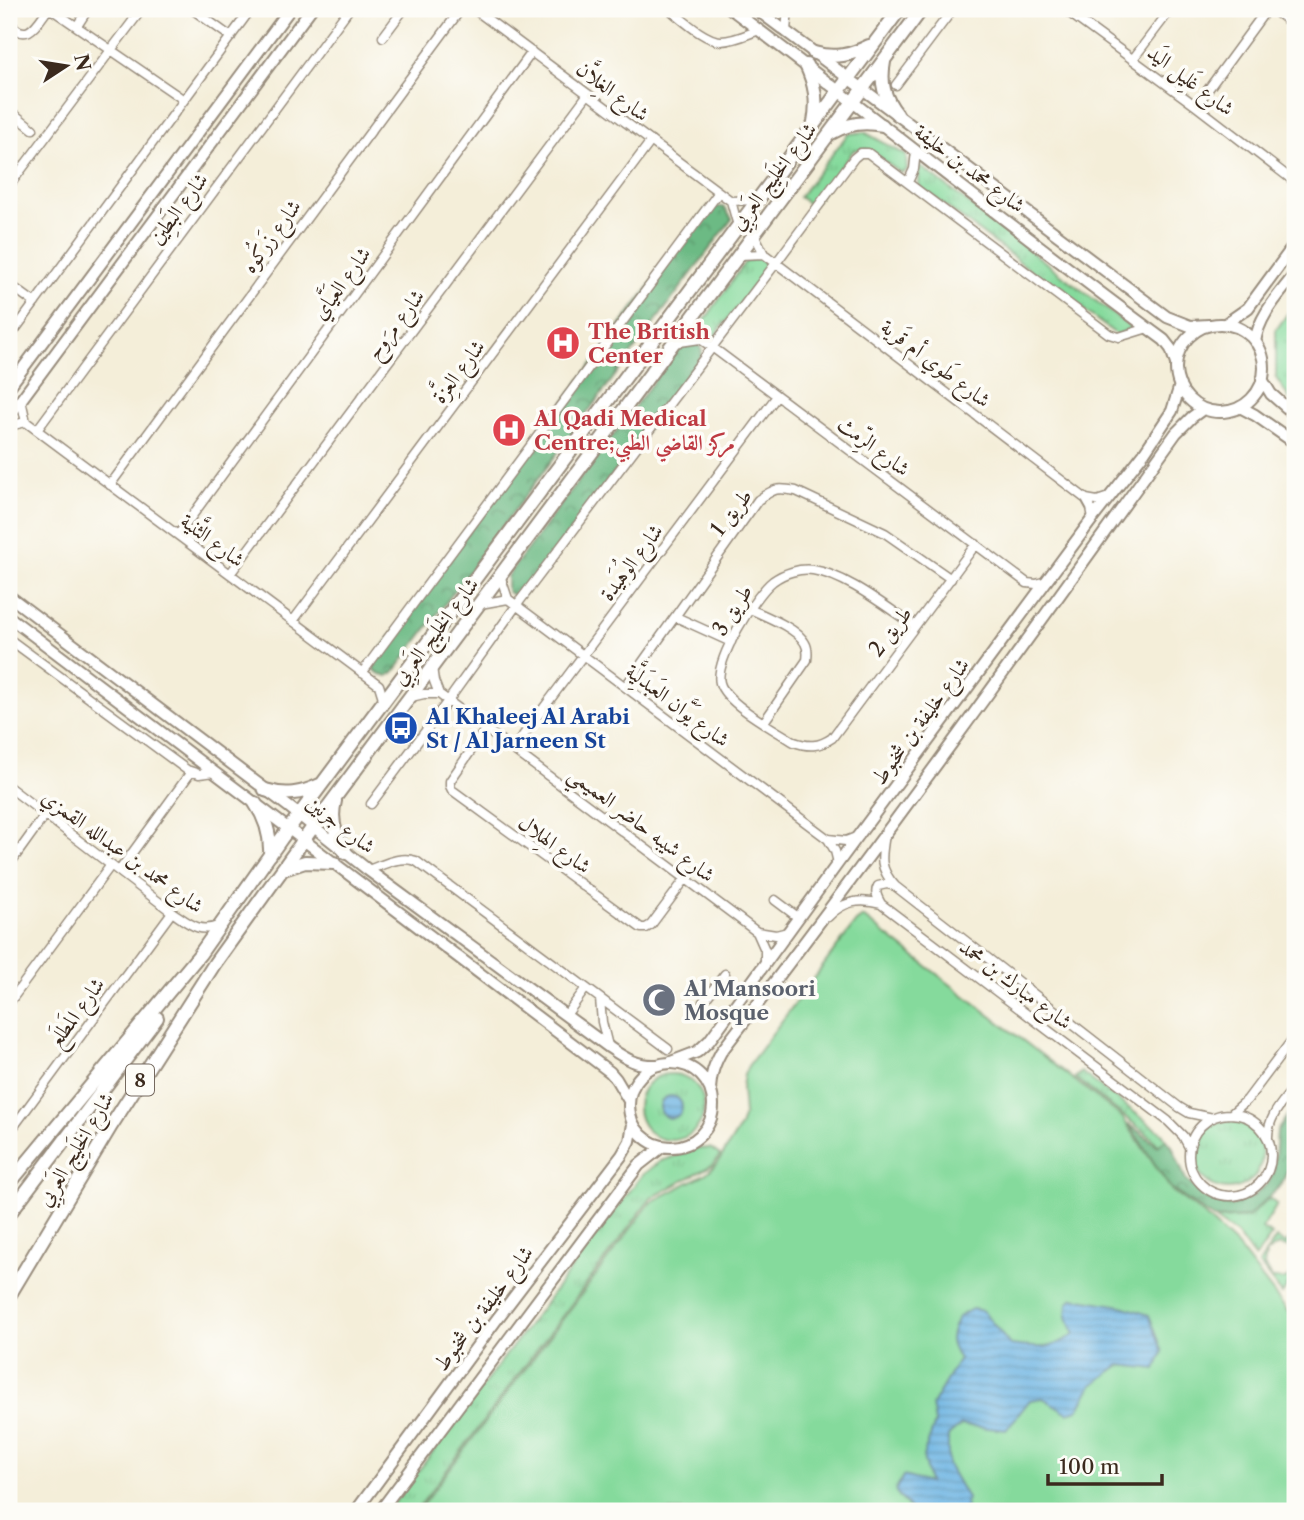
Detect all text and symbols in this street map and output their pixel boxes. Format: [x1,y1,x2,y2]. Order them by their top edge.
north arrow [32,32,102,102]
street label: شارع غَلِيل اليَد [1139,38,1240,125]
text: N [69,52,95,73]
street label: شارع الغِلاَّن [568,52,657,131]
street label: شارع الخَلِيج العَربِي [723,116,827,239]
street label: شارع محمد بن خليفة [906,118,1030,223]
street label: شارع البَطِين [141,166,218,252]
street label: شارع زَركُوه [232,192,311,281]
street label: شارع العَيَّاي [302,239,381,328]
street label: شارع مرَوح [360,284,435,368]
street label: شارع طَوي أم قَرية [873,312,997,417]
place label: The British Center [588,319,710,368]
hospital icon: The British Center [544,324,582,362]
street label: شارع العِزَّة [422,331,495,411]
place label: Al Qadi Medical Centre;مركز القاضي الطبي [533,406,735,463]
street label: شارع الرِّمث [829,409,916,486]
hospital icon: Al Qadi Medical Centre;مركز القاضي الطبي [490,411,528,449]
street label: طريق 1 [705,483,758,541]
street label: شارع الثَّنية [172,504,253,577]
street label: شارع الوُهَيدة [590,516,673,609]
street label: شارع الخَلِيج العَربِي [385,571,489,694]
street label: طريق 3 [707,580,758,641]
street label: طريق 2 [863,601,918,662]
street label: شارع خليفة بن شخبوط [866,653,979,793]
street label: شارع يَوَّان العَبدَلِيَّة [618,654,738,757]
place label: Al Khaleej Al Arabi St / Al Jarneen St [425,704,630,753]
bus stop icon: Al Khaleej Al Arabi St / Al Jarneen St [382,709,420,747]
street label: شارع شيبه حاضر العميمي [559,761,720,893]
street label: شارع محمد بن عبدالله القمزي [34,784,209,923]
street label: شارع جرنين [298,789,380,863]
street label: شارع الهِلال [510,809,596,884]
street label: شارع مبارك بن محمد [951,934,1077,1039]
street label: شارع المَطلَع [41,971,115,1056]
place label: Al Mansoori Mosque [683,976,816,1025]
mosque icon: Al Mansoori Mosque [640,981,678,1019]
road number: 8 [126,1064,154,1096]
street label: شارع الخَلِيج العَربِي [29,1086,125,1214]
street label: شارع خليفة بن شخبوط [428,1240,543,1379]
scale bar [1048,1443,1162,1487]
text: 100 m [1059,1454,1120,1479]

